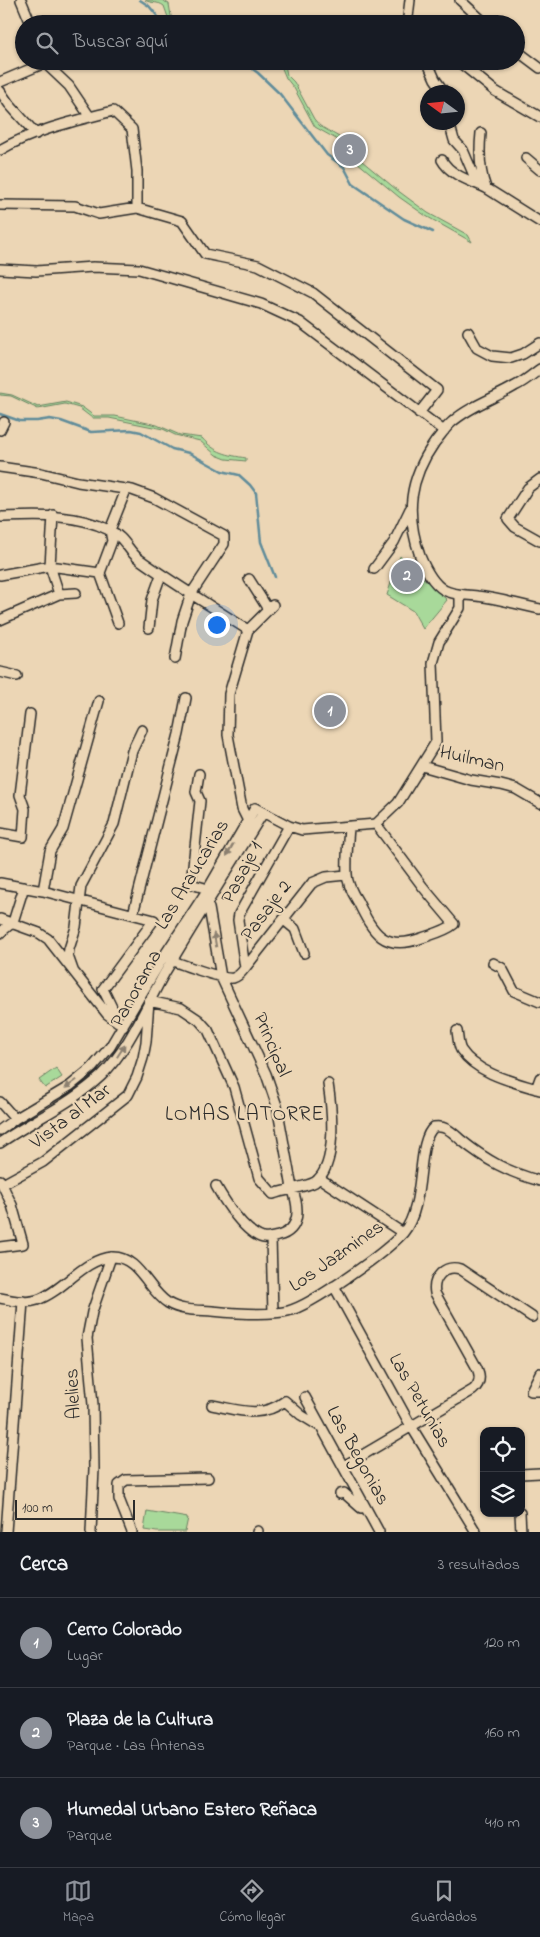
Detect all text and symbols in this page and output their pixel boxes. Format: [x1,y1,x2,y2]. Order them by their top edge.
search box [15,15,525,70]
icon: search [33,29,61,57]
text: Buscar aquí [73,29,168,56]
north arrow [420,85,465,130]
pin: 3 [334,131,366,169]
pin: 2 [391,557,423,595]
your location [204,612,230,638]
pin: 1 [314,692,346,730]
street label: Huilman [437,738,508,782]
street label: Las Araucarias [148,814,238,936]
street label: Pasaje 1 [215,837,271,909]
one-way arrow [225,843,234,856]
street label: Pasaje 2 [234,874,300,948]
one-way arrow [210,932,218,948]
street label: Panorama [104,945,170,1033]
street label: Principal [244,1008,298,1082]
one-way arrow [116,1044,126,1058]
street label: Vista al Mar [24,1076,118,1158]
one-way arrow [64,1079,78,1089]
district label: LOMAS LATORRE [165,1100,325,1130]
street label: Los Jazmines [284,1214,390,1300]
street label: Las Petunias [380,1348,458,1454]
street label: Alelies [58,1368,90,1420]
street label: Las Begonias [317,1401,396,1511]
map controls [480,1427,525,1517]
button: locate [480,1427,525,1472]
button: layers [480,1472,525,1517]
scale bar [15,1497,135,1520]
text: 100 m [22,1498,53,1519]
text: Cerca [20,1550,68,1580]
text: 3 resultados [438,1553,520,1577]
text: Cerro Colorado [67,1617,182,1644]
text: 1 [33,1631,39,1655]
text: 120 m [484,1631,520,1655]
text: Lugar [67,1644,103,1668]
text: Plaza de la Cultura [67,1707,213,1734]
text: 2 [32,1721,40,1745]
text: 160 m [485,1721,520,1745]
text: Parque · Las Antenas [67,1734,205,1758]
text: Humedal Urbano Estero Reñaca [67,1797,317,1824]
text: 3 [33,1811,39,1835]
text: 410 m [485,1811,520,1835]
text: Parque [67,1824,112,1848]
tab: Mapa [63,1877,94,1928]
tab: Cómo llegar [220,1877,285,1928]
tab: Guardados [411,1877,477,1928]

